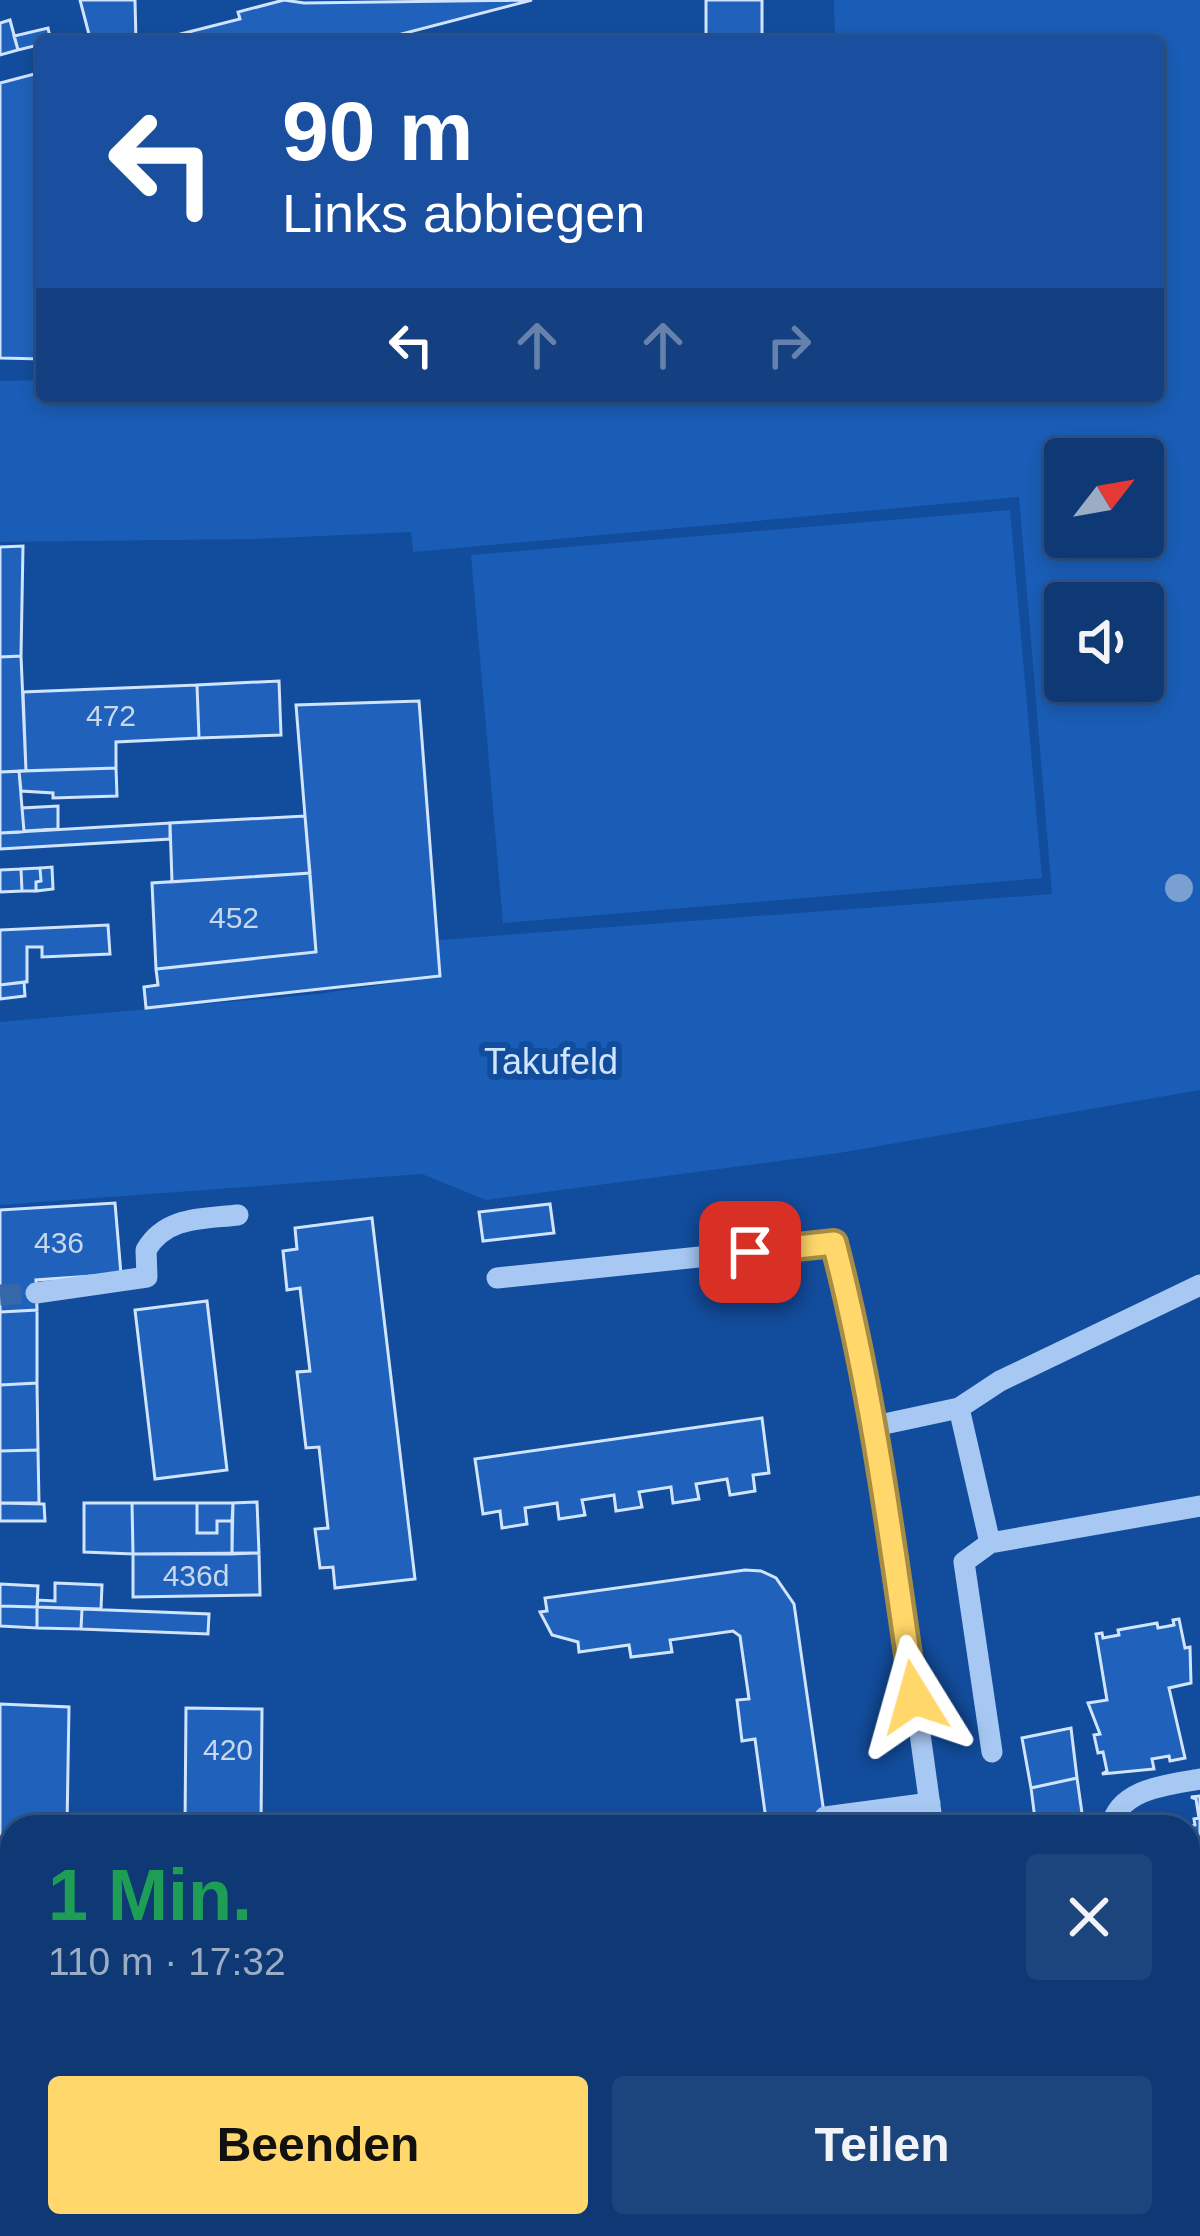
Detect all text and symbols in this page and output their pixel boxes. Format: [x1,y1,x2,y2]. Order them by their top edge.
icon: left [84,84,240,240]
text: 90 m [282,84,473,178]
text: Links abbiegen [282,183,645,243]
icon: left [378,312,444,378]
icon: ahead [504,312,570,378]
icon: ahead [630,312,696,378]
icon: right [756,312,822,378]
north arrow [1044,438,1164,558]
map controls [1044,438,1164,702]
button: sound [1044,582,1164,702]
house number: 472 [86,699,136,732]
house number: 452 [209,901,259,934]
park label: Takufeld [484,1041,618,1082]
pin [699,1201,801,1303]
icon: arrive [717,1219,783,1285]
house number: 436 [34,1226,84,1259]
house number: 436d [163,1559,229,1592]
position arrow [851,1634,977,1760]
house number: 420 [203,1733,253,1766]
button: close [1026,1854,1152,1980]
text: 1 Min. [48,1855,252,1935]
text: 110 m · 17:32 [48,1940,286,1983]
button: Beenden [48,2076,588,2214]
button: Teilen [612,2076,1152,2214]

